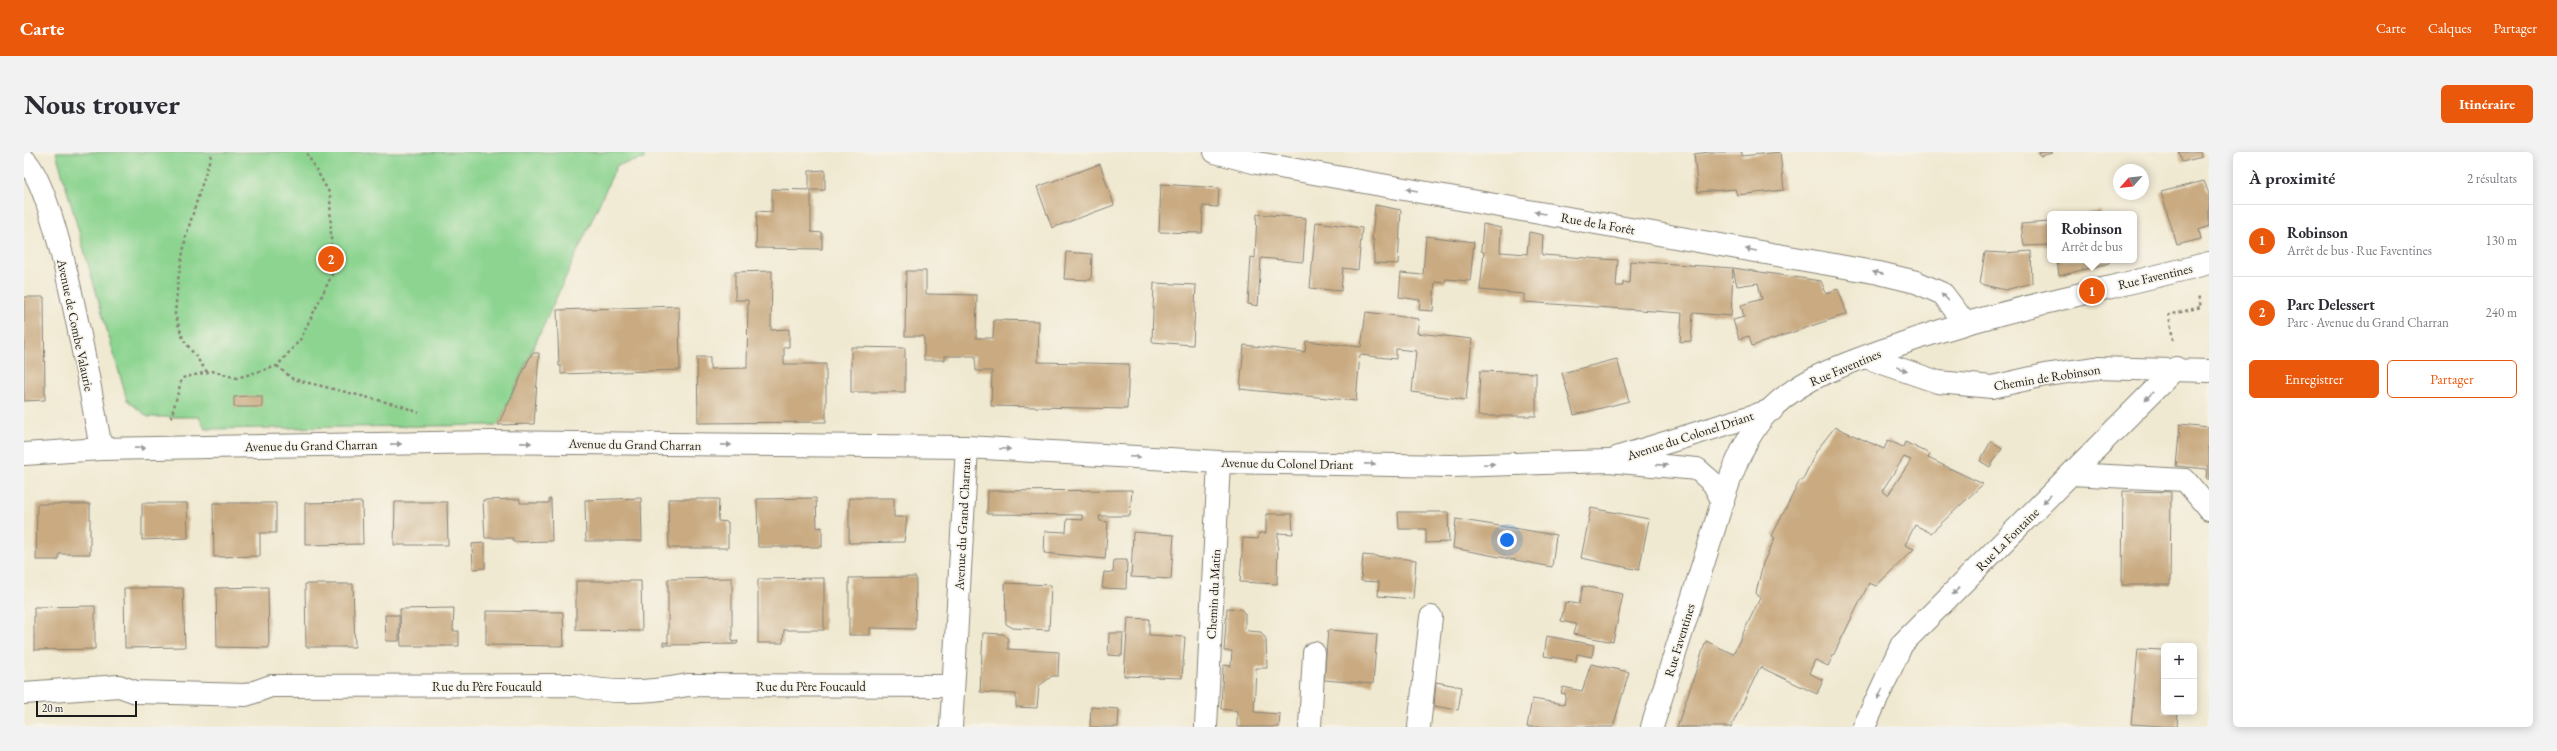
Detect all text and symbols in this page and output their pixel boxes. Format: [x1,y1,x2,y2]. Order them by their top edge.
text: Carte [20,16,64,41]
text: Carte [2376,19,2406,37]
text: Calques [2428,19,2472,37]
text: Partager [2494,19,2537,37]
button: Itinéraire [2441,85,2533,123]
text: Nous trouver [24,86,180,122]
north arrow [2113,164,2149,200]
text: À proximité [2249,167,2335,189]
text: 2 résultats [2467,170,2517,187]
one-way arrow [1406,187,1418,193]
one-way arrow [1534,209,1546,215]
street label: Rue de la Forêt [1559,209,1636,238]
popup [2047,211,2137,263]
text: Robinson [2061,219,2122,238]
text: Robinson [2287,223,2348,242]
text: 1 [2259,232,2265,249]
text: 130 m [2486,232,2517,249]
text: Arrêt de bus [2061,238,2123,255]
text: Arrêt de bus · Rue Faventines [2287,242,2432,259]
pin: 2 [318,244,344,274]
one-way arrow [1744,247,1757,253]
street label: Avenue de Combe Valaurie [53,256,98,393]
street label: Rue Faventines [2116,260,2194,293]
one-way arrow [1872,269,1885,275]
pin: 1 [2079,276,2105,306]
one-way arrow [1940,292,1949,302]
text: Parc Delessert [2287,295,2375,314]
text: 2 [2259,304,2265,321]
text: 240 m [2486,304,2517,321]
text: Parc · Avenue du Grand Charran [2287,314,2449,331]
street label: Rue Faventines [1807,345,1883,390]
button: Enregistrer [2249,360,2379,398]
button: Partager [2387,360,2517,398]
street label: Chemin de Robinson [1992,361,2102,394]
one-way arrow [1896,367,1908,373]
one-way arrow [2144,391,2154,401]
street label: Avenue du Colonel Driant [1624,407,1756,464]
street label: Avenue du Grand Charran [567,435,702,454]
street label: Avenue du Grand Charran [243,436,378,455]
one-way arrow [520,439,532,446]
one-way arrow [390,441,403,447]
one-way arrow [720,441,732,448]
one-way arrow [134,445,147,451]
one-way arrow [999,446,1011,453]
one-way arrow [1129,453,1141,460]
street label: Avenue du Colonel Driant [1220,454,1353,473]
street label: Avenue du Grand Charran [950,457,974,592]
one-way arrow [1364,461,1377,467]
one-way arrow [1483,461,1496,468]
one-way arrow [1656,461,1668,468]
one-way arrow [2042,494,2052,503]
street label: Rue La Fontaine [1972,504,2043,575]
your location [1497,530,1517,550]
street label: Chemin du Matin [1203,548,1224,640]
one-way arrow [1951,586,1961,596]
street label: Rue Faventines [1660,601,1699,679]
map controls [2161,643,2197,715]
button: + [2161,643,2197,679]
street label: Rue du Père Foucauld [432,678,542,695]
street label: Rue du Père Foucauld [756,678,866,695]
button: − [2161,679,2197,715]
one-way arrow [1877,688,1883,699]
scale bar [36,699,137,718]
text: 20 m [42,701,63,715]

